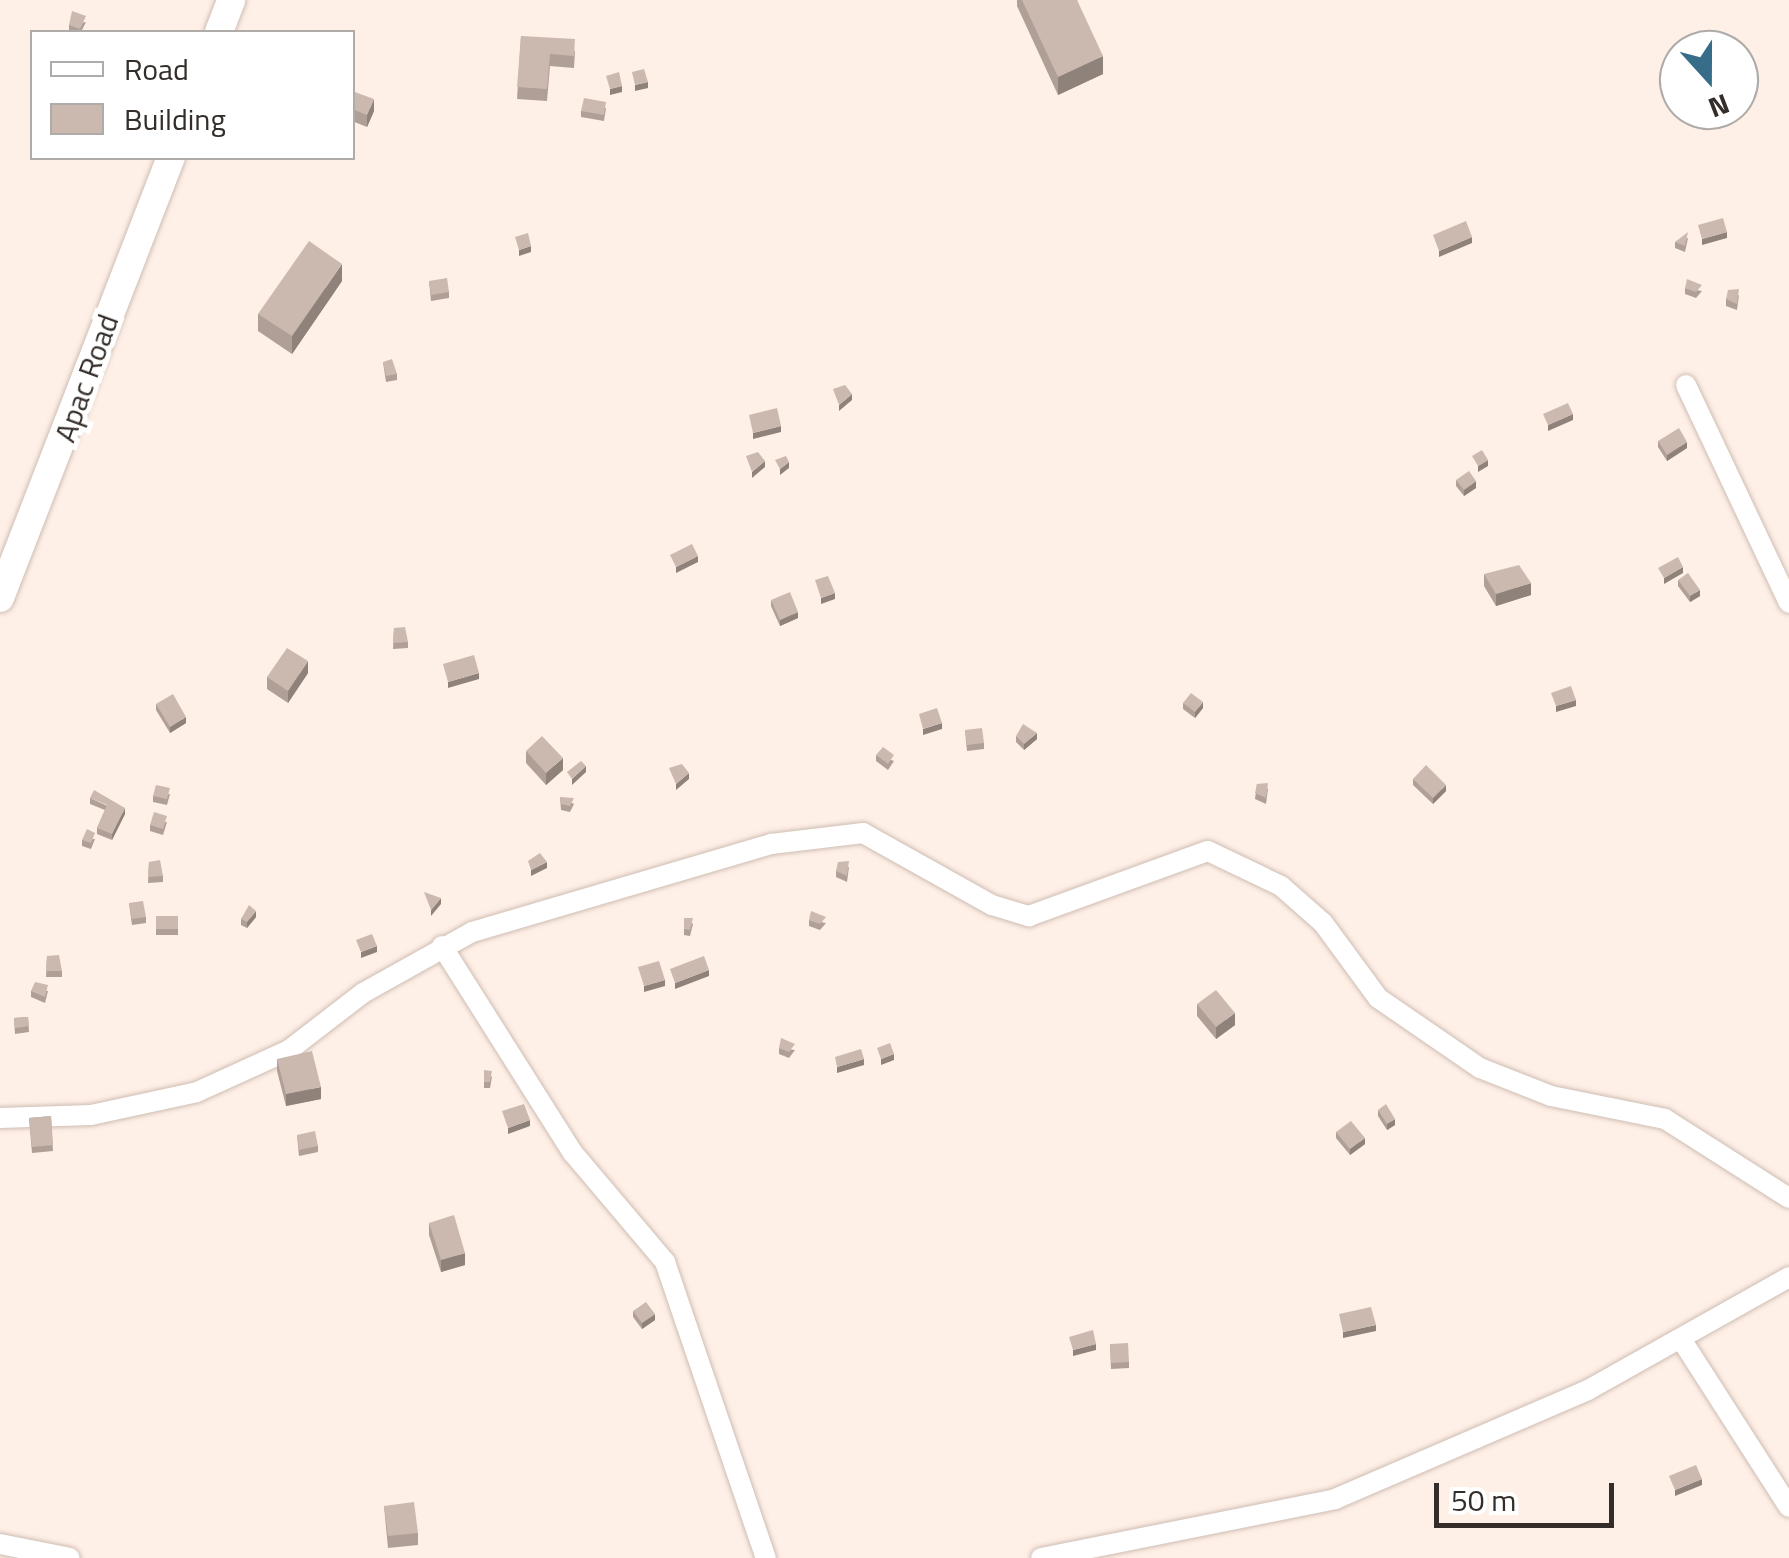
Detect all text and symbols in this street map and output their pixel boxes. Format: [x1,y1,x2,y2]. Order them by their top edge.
legend [30,30,355,160]
north arrow [1659,30,1759,130]
text: Road [124,46,189,92]
text: N [1702,83,1736,130]
text: Building [124,96,226,142]
street label: Apac Road [46,309,126,447]
scale bar [1439,1463,1619,1525]
text: 50 m [1451,1477,1516,1523]

